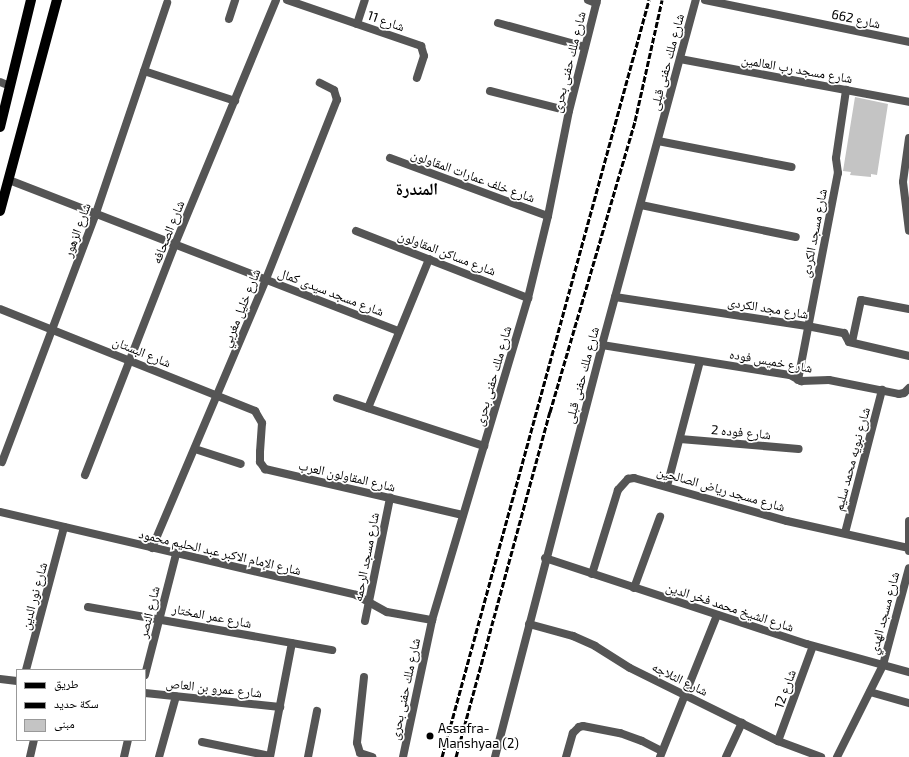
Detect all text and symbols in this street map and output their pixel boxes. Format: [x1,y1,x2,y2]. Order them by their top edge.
street label: شارع 662 [830,6,882,32]
street label: شارع 11 [366,7,406,35]
street label: شارع ملك حفنى بحرى [549,10,589,114]
street label: شارع ملك حفنى قبلى [647,12,687,112]
street label: شارع مسجد رب العالمين [740,52,854,86]
street label: شارع خلف عمارات المقاولون [409,146,537,206]
district label: المندرة [396,179,438,199]
street label: شارع مسجد الكردى [798,187,830,279]
street label: شارع الصحافه [148,198,188,266]
street label: شارع الزهور [60,201,94,259]
street label: شارع مساكن المقاولون [396,227,498,279]
street label: شارع مسجد سيدى كمال [276,265,386,319]
street label: شارع خليل مغربي [218,266,264,350]
street label: شارع مجد الكردى [726,294,810,322]
street label: شارع ملك حفنى بحرى [471,324,515,428]
street label: شارع ملك حفنى قبلى [562,325,602,425]
street label: شارع البستان [111,333,173,371]
street label: شارع خميس فوده [728,346,814,376]
street label: شارع نبويه محمد سليم [831,405,873,513]
street label: شارع فوده 2 [710,422,772,442]
street label: شارع المقاولون العرب [297,457,397,495]
street label: شارع مسجد رياض الصالحين [655,463,787,515]
street label: شارع مسجد الرحمه [350,511,382,603]
street label: شارع الإمام الاكبر عبد الحليم محمود [137,526,303,578]
street label: شارع نور الدين [18,561,50,631]
street label: شارع مسجد الهدي [865,570,903,656]
street label: شارع الشيخ محمد فخر الدين [664,579,796,635]
street label: شارع النصر [135,585,163,639]
street label: شارع عمر المختار [171,601,253,631]
street label: شارع ملك حفنى بحرى [387,637,423,741]
street label: شارع الثلاجه [650,659,710,699]
street label: شارع 12 [771,667,799,711]
legend [16,669,146,741]
street label: شارع عمرو بن العاص [165,675,263,701]
text: طريق [54,676,79,690]
text: سكة حديد [54,696,99,710]
text: مبنى [54,716,75,730]
place label: Assafra- Manshyaa (2) [438,721,519,752]
marker: Assafra- Manshyaa (2) [425,731,435,741]

